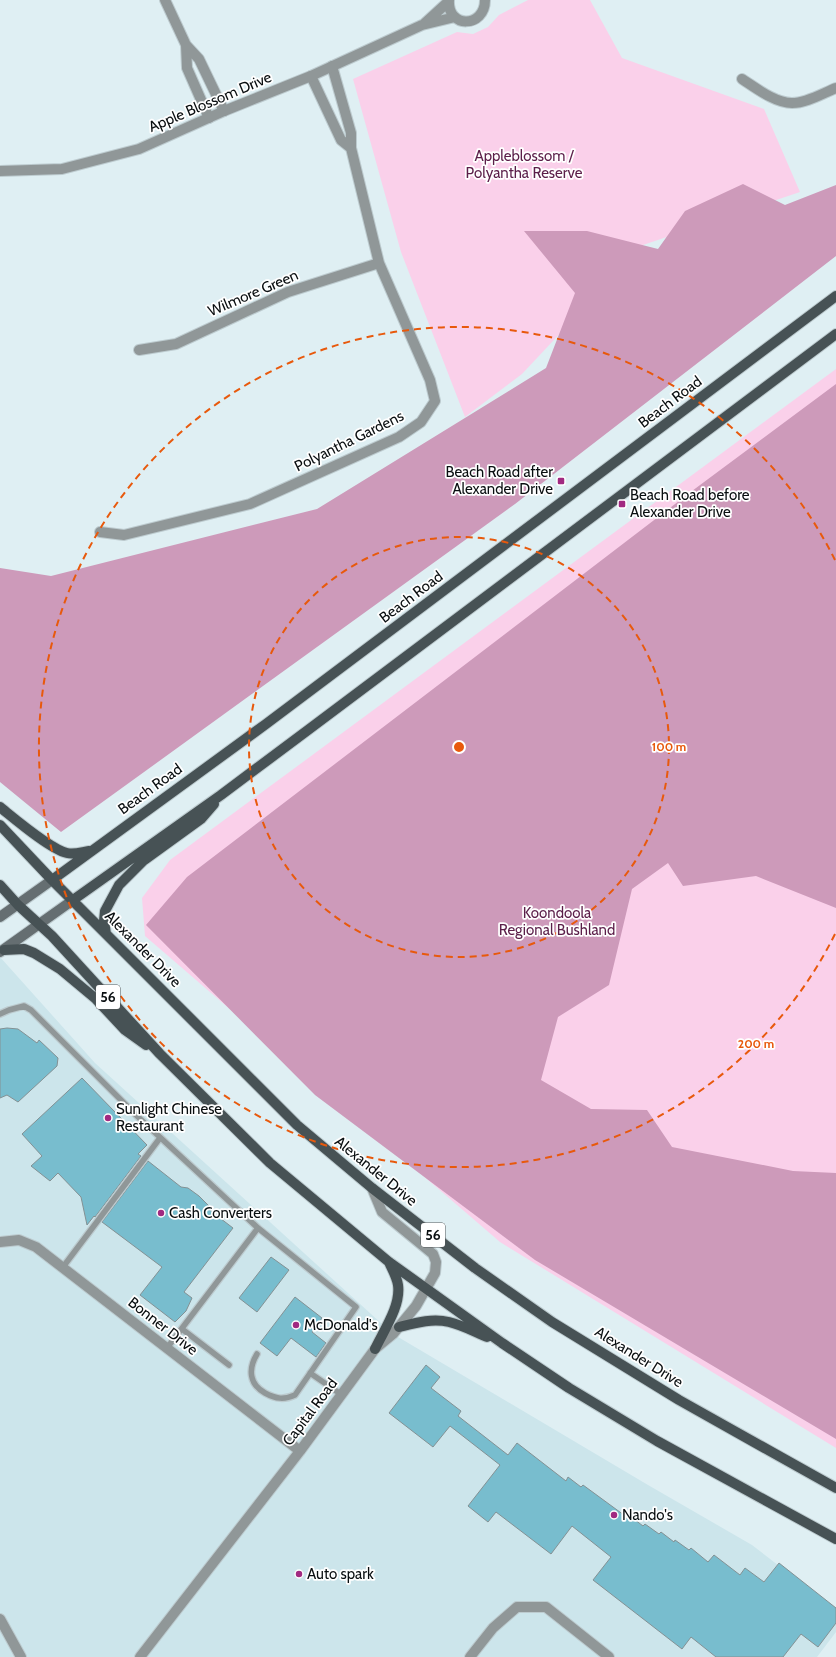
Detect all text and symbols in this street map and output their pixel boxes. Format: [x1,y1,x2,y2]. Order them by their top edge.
street label: Apple Blossom Drive [146,68,275,136]
park label: Appleblossom / Polyantha Reserve [466,147,583,182]
street label: Wilmore Green [205,266,301,320]
street label: Beach Road [635,372,705,432]
street label: Polyantha Gardens [291,407,407,475]
place label: Beach Road after Alexander Drive [445,463,553,498]
marker: Beach Road after Alexander Drive [556,476,566,486]
place label: Beach Road before Alexander Drive [630,486,750,521]
marker: Beach Road before Alexander Drive [617,499,627,509]
street label: Beach Road [376,567,446,627]
text: 100 m [652,739,686,754]
centre of rings [452,740,466,754]
street label: Beach Road [114,760,186,818]
park label: Koondoola Regional Bushland [499,904,615,939]
street label: Alexander Drive [101,907,185,991]
road number: 56 [96,985,120,1009]
text: 200 m [738,1036,774,1051]
place label: Sunlight Chinese Restaurant [116,1100,222,1135]
marker: Sunlight Chinese Restaurant [103,1113,113,1123]
street label: Alexander Drive [331,1132,421,1210]
place label: Cash Converters [169,1204,272,1222]
marker: Cash Converters [156,1208,166,1218]
road number: 56 [421,1223,445,1247]
street label: Bonner Drive [125,1293,202,1359]
place label: McDonald's [304,1316,378,1334]
marker: McDonald's [291,1320,301,1330]
street label: Alexander Drive [592,1323,687,1391]
street label: Capital Road [279,1375,341,1449]
place label: Nando's [622,1506,673,1524]
marker: Nando's [609,1510,619,1520]
place label: Auto spark [307,1565,374,1583]
marker: Auto spark [294,1569,304,1579]

